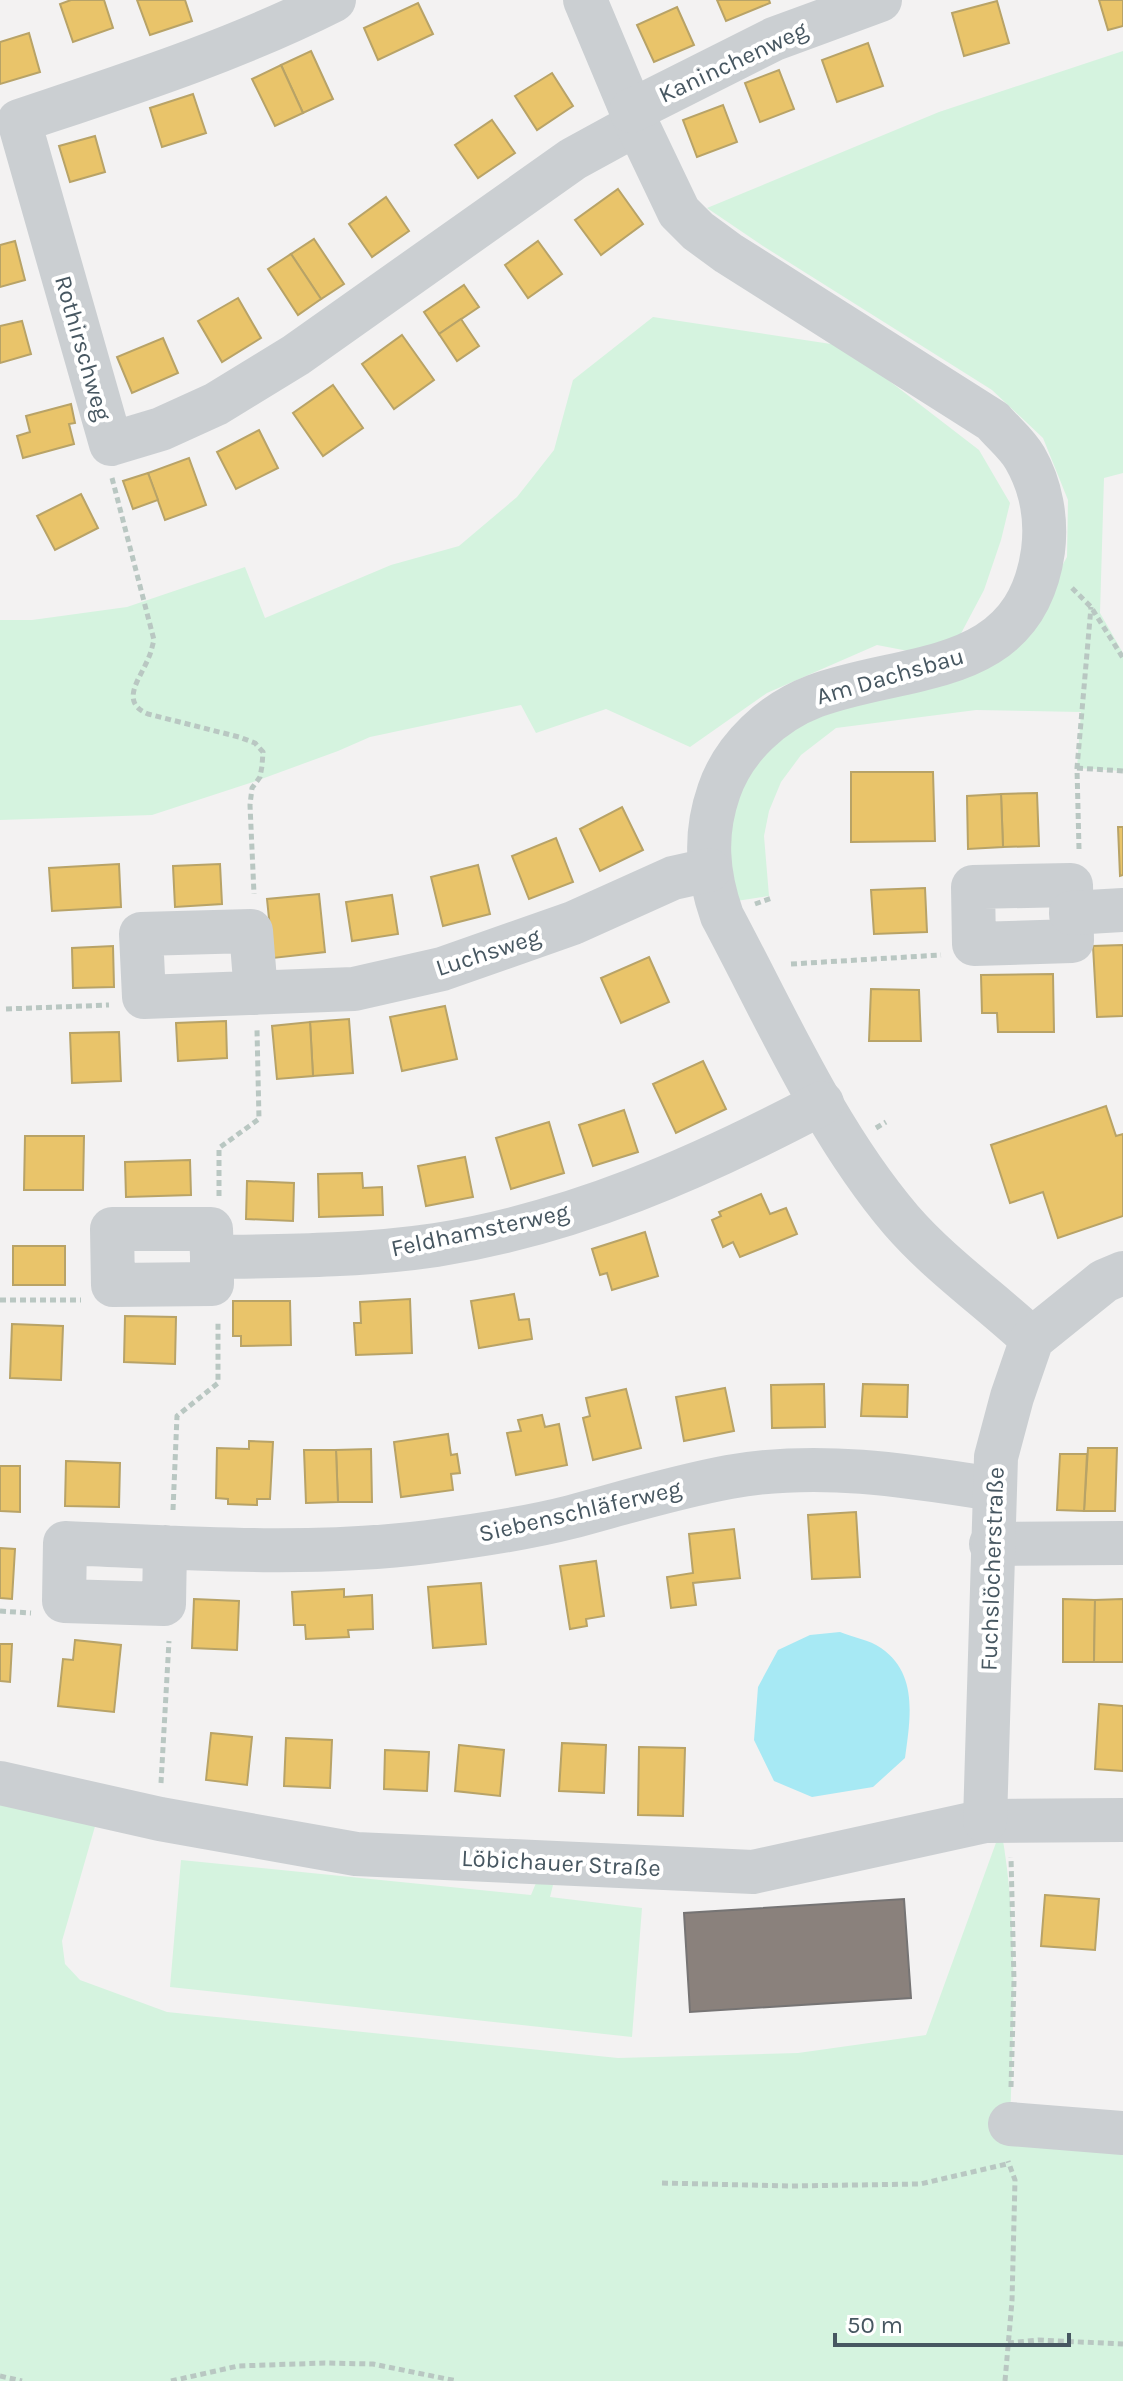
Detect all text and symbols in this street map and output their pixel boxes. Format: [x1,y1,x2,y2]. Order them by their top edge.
street label: Kaninchenweg [654,15,812,109]
street label: Rothirschweg [49,272,117,424]
street label: Am Dachsbau [813,642,967,710]
street label: Luchsweg [432,922,544,982]
street label: Feldhamsterweg [388,1197,572,1263]
street label: Fuchslöcherstraße [974,1466,1010,1672]
street label: Siebenschläferweg [476,1474,684,1548]
street label: Löbichauer Straße [461,1844,661,1882]
scale bar [835,2297,1069,2347]
text: 50 m [847,2311,903,2339]

